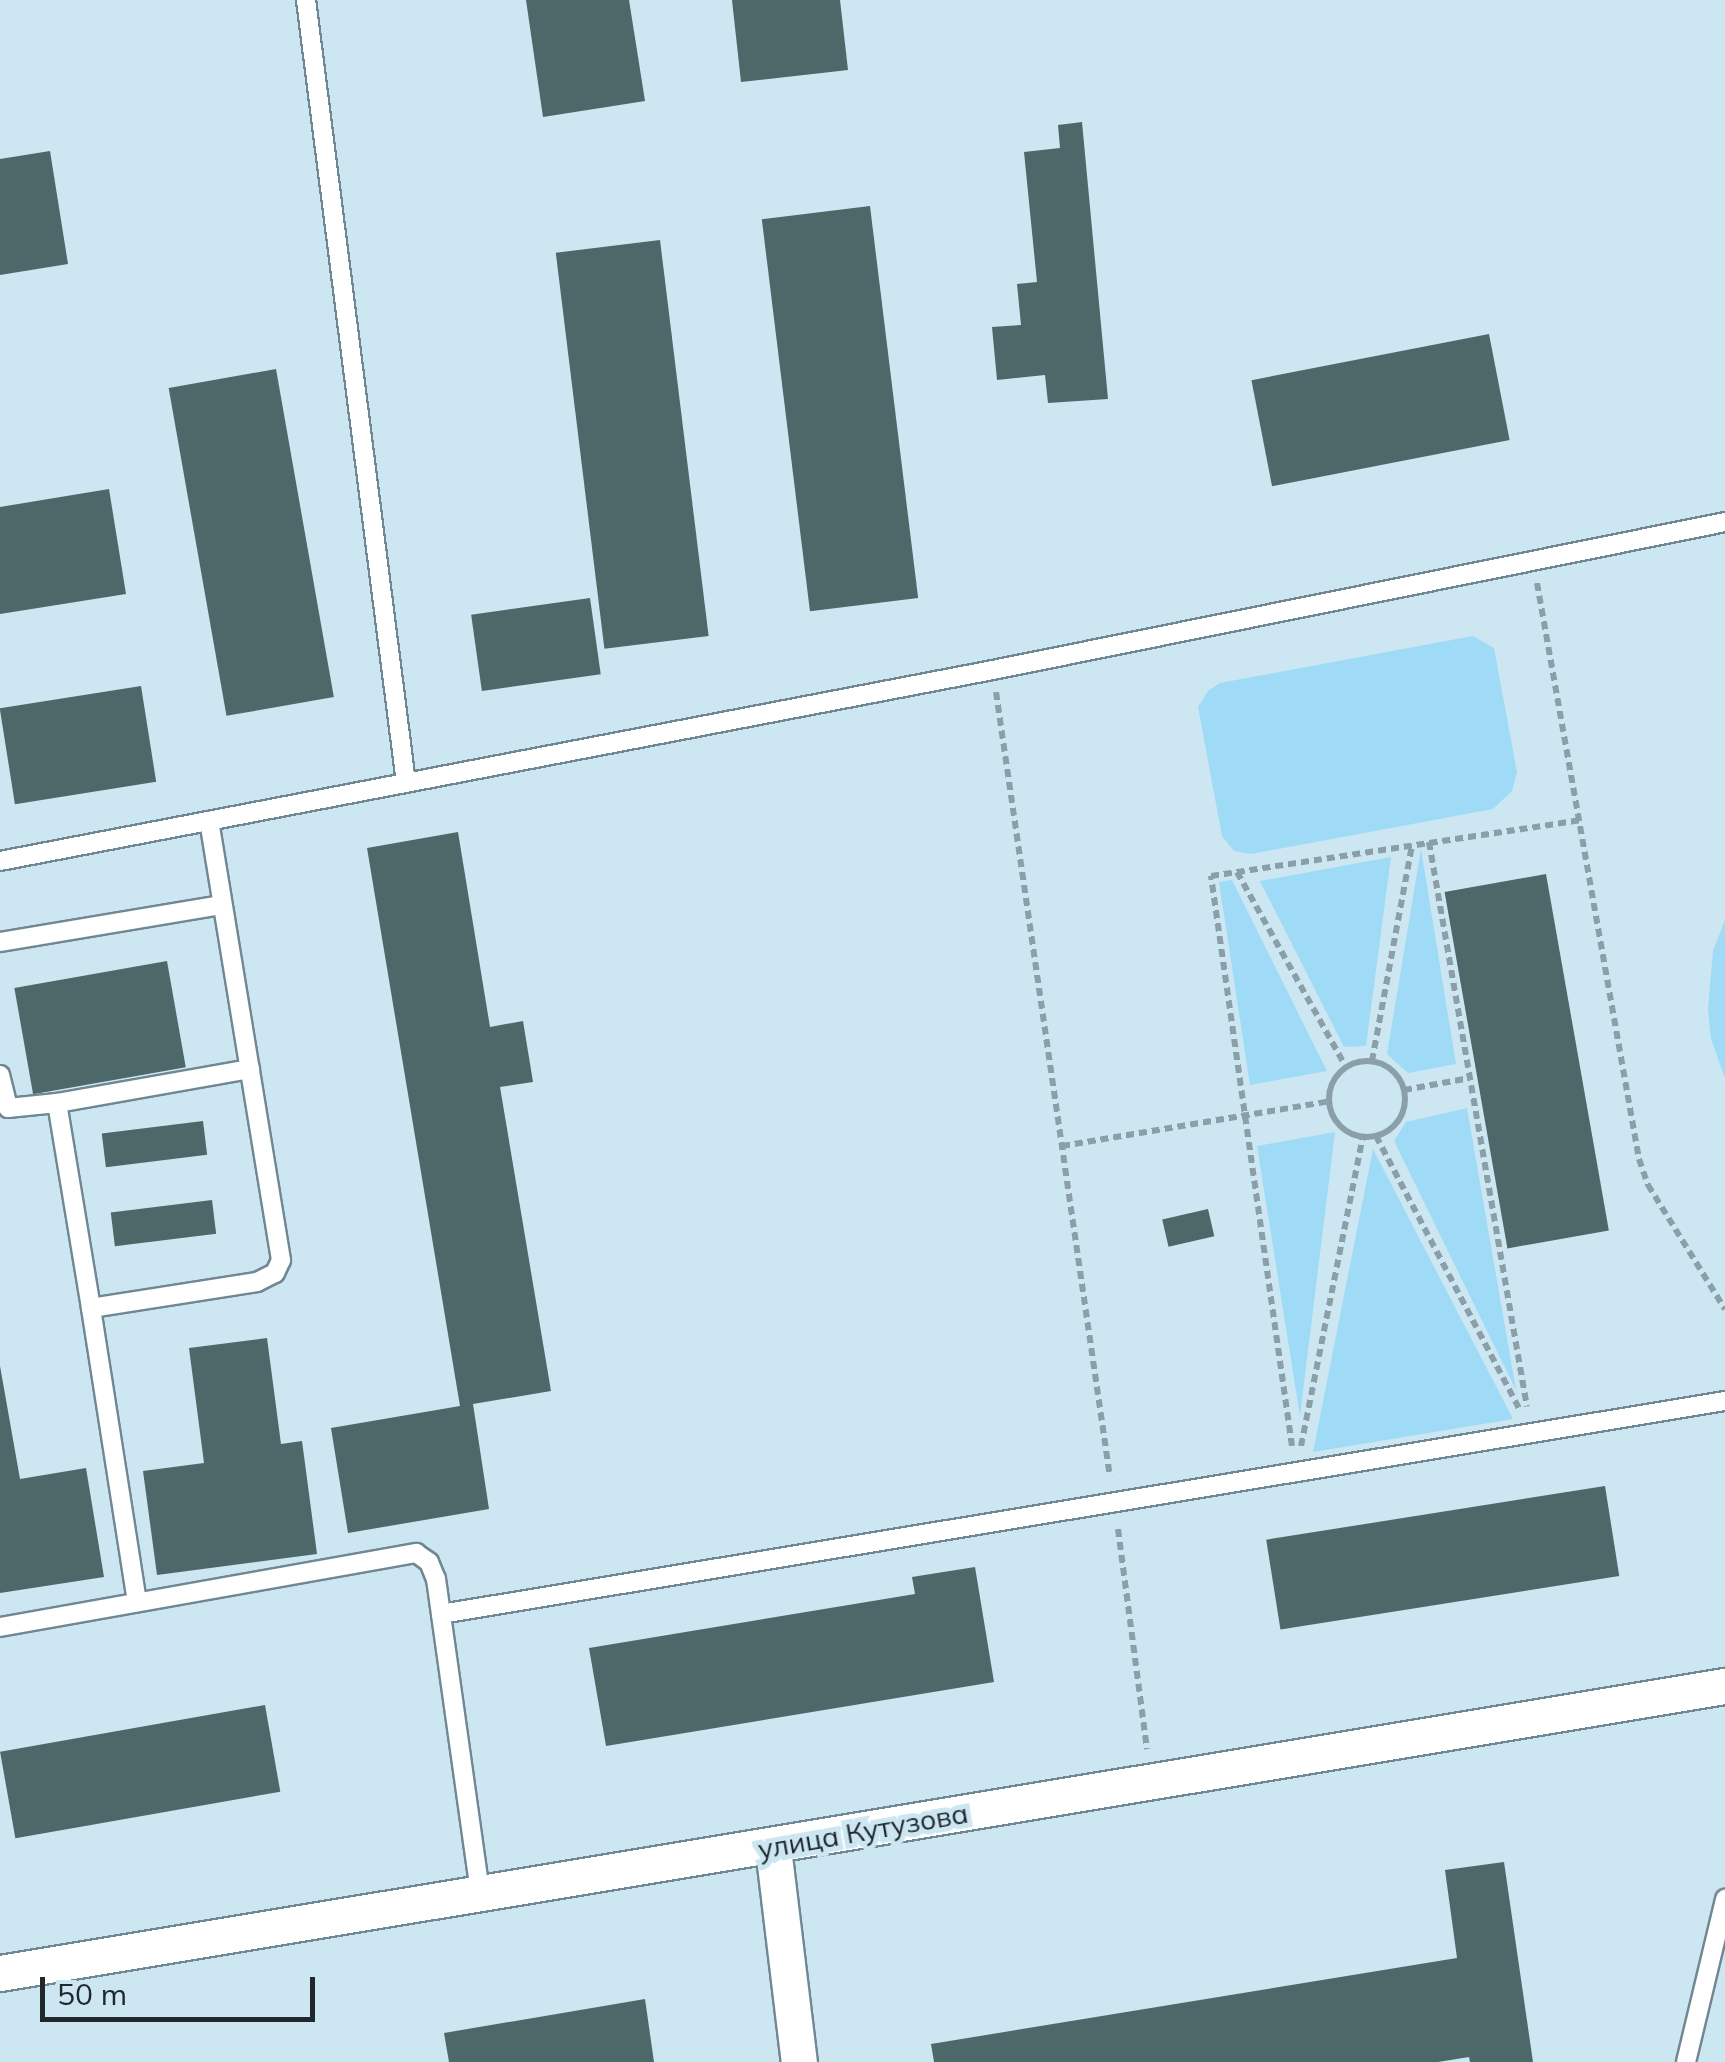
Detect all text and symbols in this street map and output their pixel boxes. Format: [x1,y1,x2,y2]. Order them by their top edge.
street label: улица Кутузова [755,1796,971,1866]
scale bar [45,1957,320,2019]
text: 50 m [57,1975,127,2013]

